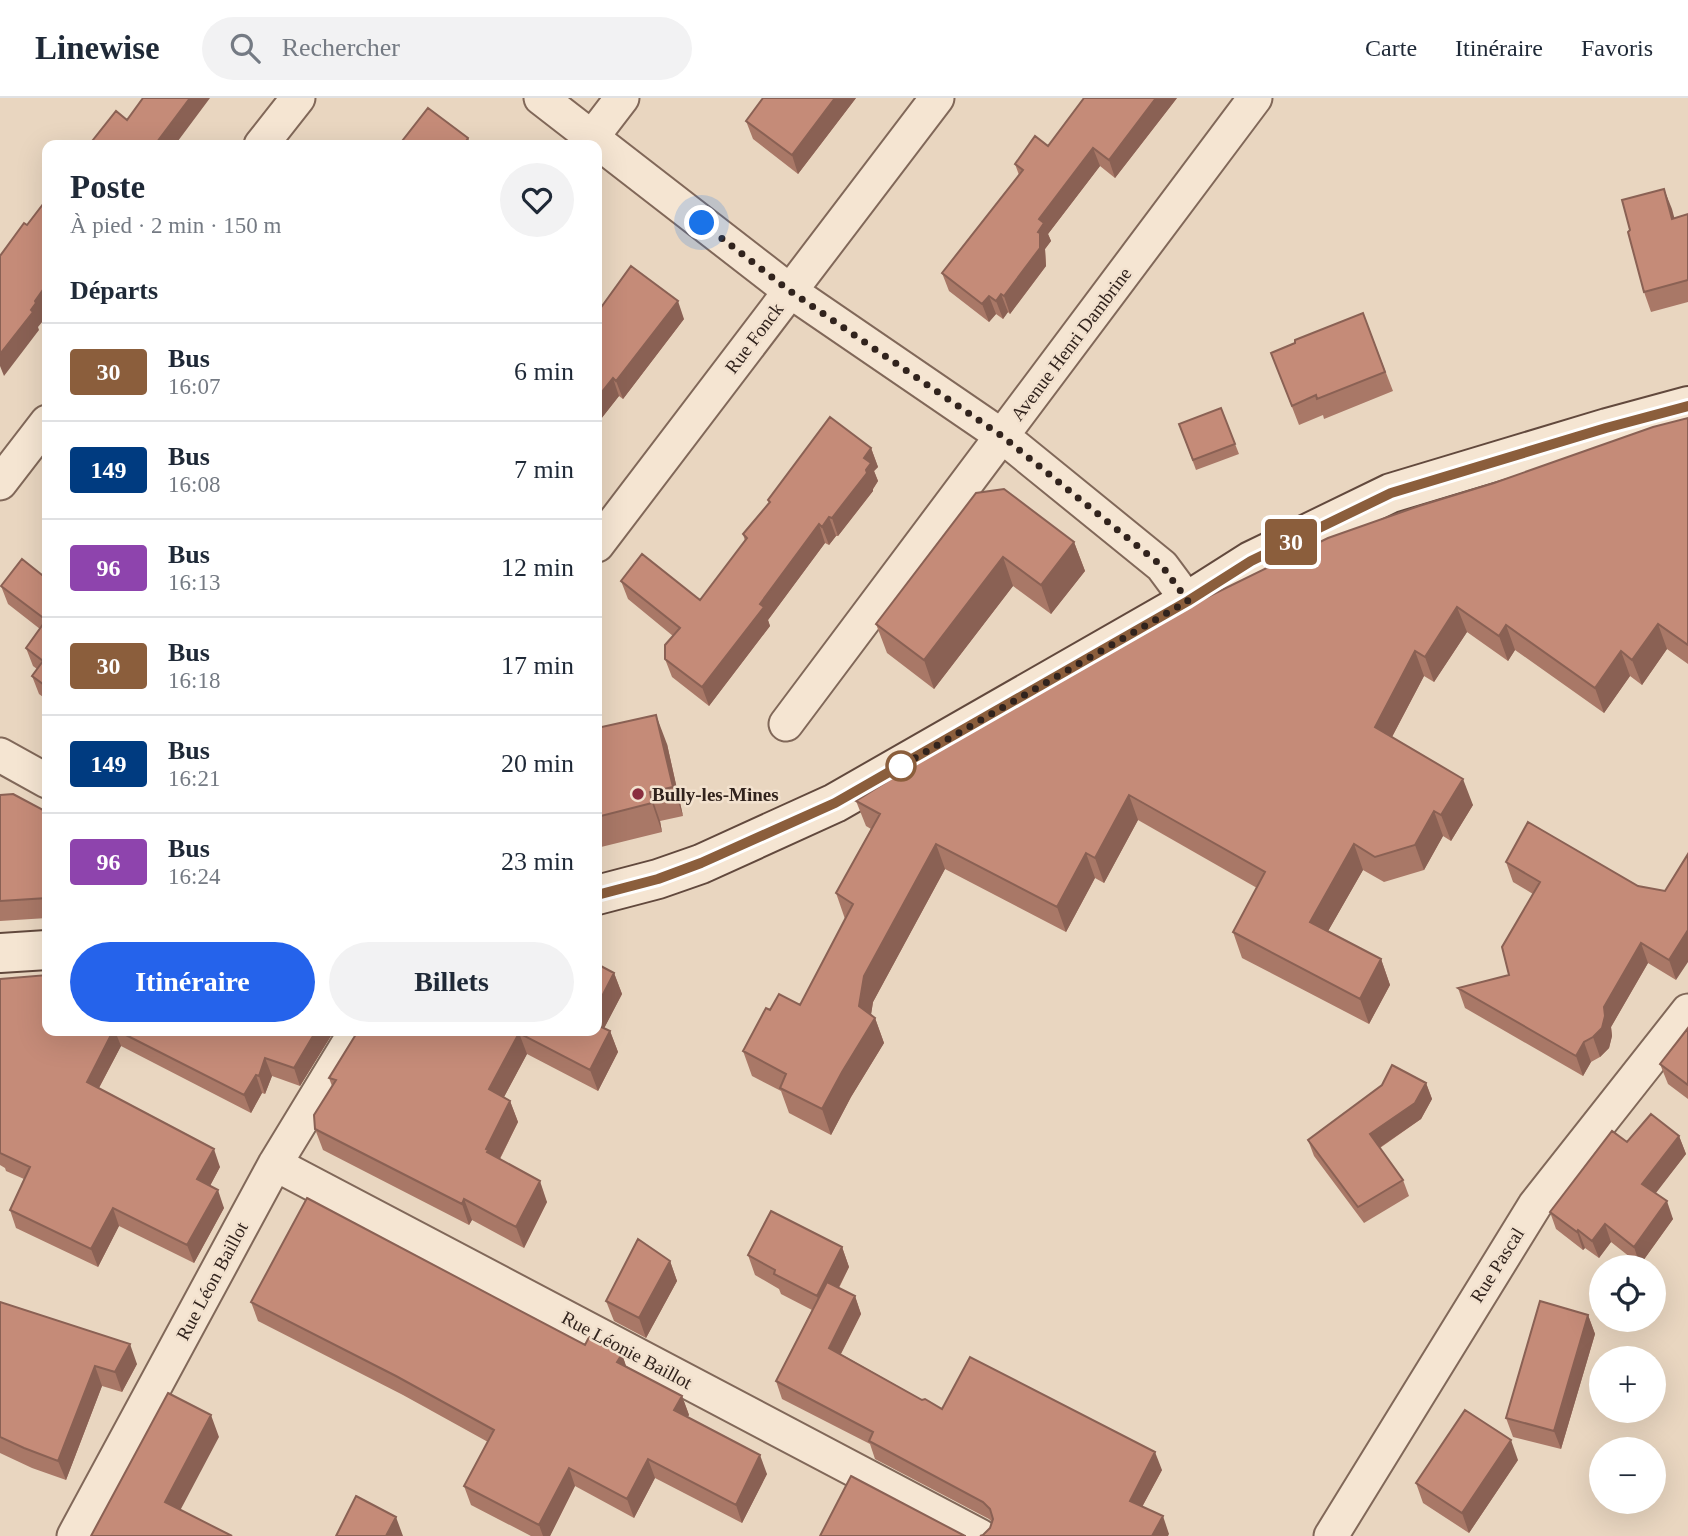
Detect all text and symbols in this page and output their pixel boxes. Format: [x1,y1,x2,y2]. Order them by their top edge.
search box [202,17,692,80]
icon: search [226,29,264,67]
text: Linewise [35,30,160,66]
text: Rechercher [282,33,400,62]
text: Carte [1365,35,1417,61]
text: Itinéraire [1455,35,1543,61]
text: Favoris [1581,35,1653,61]
button: heart [500,163,574,237]
text: Poste [70,169,145,205]
your location [684,205,719,240]
text: À pied · 2 min · 150 m [70,213,281,238]
street label: Avenue Henri Dambrine [1007,263,1135,425]
text: Départs [70,276,158,305]
street label: Rue Fonck [721,298,788,377]
text: Bus [168,344,210,373]
text: 6 min [514,357,574,386]
text: 30 [97,359,121,385]
text: 16:07 [168,374,220,399]
text: Bus [168,442,210,471]
text: 7 min [514,455,574,484]
text: 149 [91,457,127,483]
text: 16:08 [168,472,220,497]
line badge: 30 [1260,519,1322,565]
text: 30 [1279,529,1303,555]
text: Bus [168,540,210,569]
text: 12 min [501,553,574,582]
text: 96 [97,555,121,581]
text: 16:13 [168,570,220,595]
text: Bus [168,638,210,667]
text: 17 min [501,651,574,680]
text: 30 [97,653,121,679]
text: 16:18 [168,668,220,693]
text: Bus [168,736,210,765]
text: 20 min [501,749,574,778]
text: 149 [91,751,127,777]
unlabelled marker [886,751,916,781]
text: 16:21 [168,766,220,791]
place label: Bully-les-Mines [652,784,779,805]
marker: Bully-les-Mines [630,786,646,802]
text: Bus [168,834,210,863]
text: 23 min [501,847,574,876]
text: 96 [97,849,121,875]
text: 16:24 [168,864,220,889]
button: Itinéraire [70,942,315,1022]
button: Billets [329,942,574,1022]
street label: Rue Léon Baillot [172,1218,252,1344]
street label: Rue Pascal [1466,1224,1528,1306]
map controls [1589,1255,1666,1514]
button: locate [1589,1255,1666,1332]
street label: Rue Léonie Baillot [558,1307,696,1394]
button: + [1589,1346,1666,1423]
button: − [1589,1437,1666,1514]

